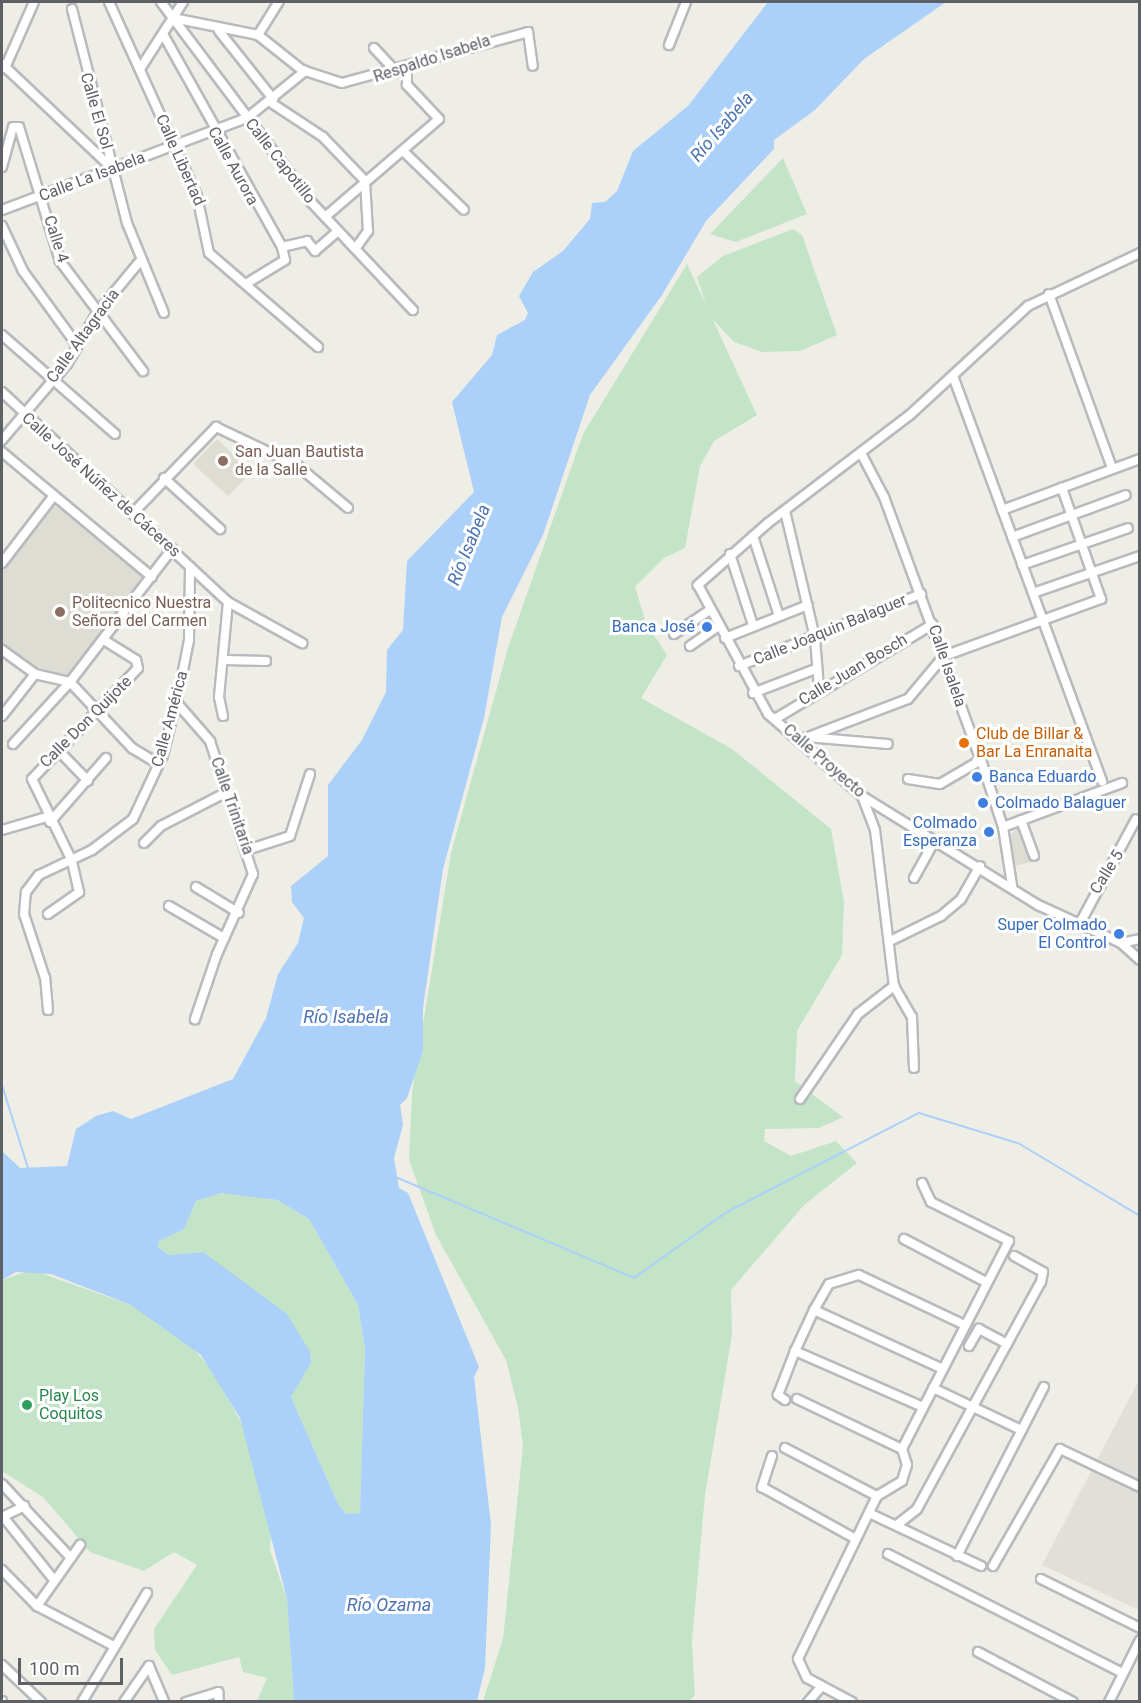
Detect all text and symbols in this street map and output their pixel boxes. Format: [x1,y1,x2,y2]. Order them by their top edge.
street label: Respaldo Isabela [371,31,493,87]
street label: Calle El Sol [76,70,116,152]
water label: Río Isabela [686,88,758,166]
street label: Calle Libertad [151,111,209,209]
street label: Calle Capotillo [241,115,319,207]
street label: Calle Aurora [204,123,262,209]
street label: Calle La Isabela [36,148,148,206]
street label: Calle 4 [39,213,73,265]
street label: Calle Altagracia [42,285,124,387]
street label: Calle José Núñez de Cáceres [18,409,184,561]
place label: San Juan Bautista de la Salle [235,442,364,480]
marker: San Juan Bautista de la Salle [216,454,230,468]
water label: Río Isabela [443,501,495,589]
street label: Calle Joaquin Balaguer [751,590,909,670]
place label: Politecnico Nuestra Señora del Carmen [72,593,211,631]
marker: Politecnico Nuestra Señora del Carmen [53,605,67,619]
place label: Banca José [612,617,695,637]
marker: Banca José [700,620,714,634]
street label: Calle Isalela [924,622,970,710]
street label: Calle Juan Bosch [795,630,911,710]
street label: Calle América [148,669,192,769]
street label: Calle Don Quijote [36,672,136,772]
street label: Calle Proyecto [779,720,869,802]
place label: Club de Billar & Bar La Enranaita [976,724,1092,762]
marker: Club de Billar & Bar La Enranaita [957,736,971,750]
street label: Calle Trinitaria [206,755,258,857]
place label: Banca Eduardo [989,767,1096,787]
marker: Banca Eduardo [970,770,984,784]
place label: Colmado Balaguer [995,793,1126,813]
marker: Colmado Balaguer [976,796,990,810]
place label: Colmado Esperanza [903,813,977,851]
marker: Colmado Esperanza [982,825,996,839]
street label: Calle 5 [1086,846,1128,898]
place label: Super Colmado El Control [998,915,1107,953]
marker: Super Colmado El Control [1112,927,1126,941]
water label: Río Isabela [303,1006,389,1028]
place label: Play Los Coquitos [39,1386,103,1424]
marker: Play Los Coquitos [20,1398,34,1412]
water label: Río Ozama [347,1594,431,1616]
scale bar [21,1646,126,1684]
text: 100 m [29,1658,80,1679]

